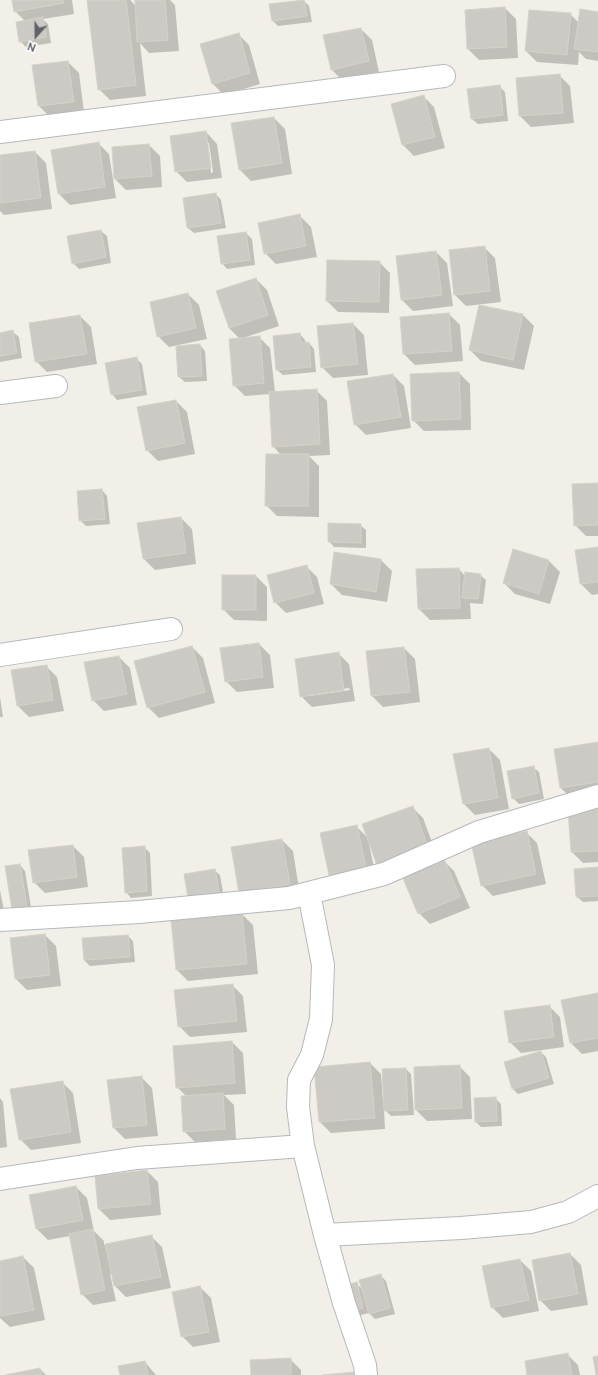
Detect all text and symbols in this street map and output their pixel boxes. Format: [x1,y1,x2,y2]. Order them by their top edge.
north arrow [16,16,56,56]
text: N [26,40,38,54]

